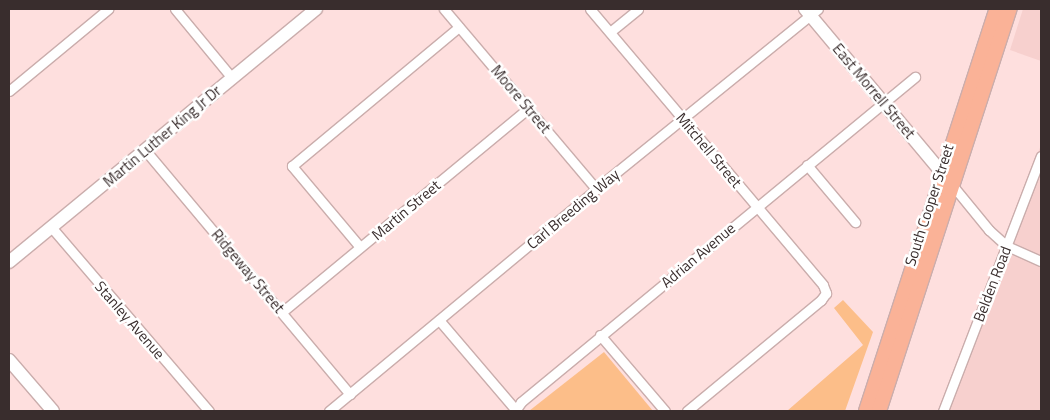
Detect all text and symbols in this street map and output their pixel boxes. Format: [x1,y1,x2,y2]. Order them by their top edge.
street label: East Morrell Street [829,40,919,142]
street label: Moore Street [487,61,555,137]
street label: Martin Luther King Jr Dr [99,81,225,191]
street label: Mitchell Street [672,109,746,191]
street label: South Cooper Street [901,142,957,268]
street label: Carl Breeding Way [523,165,623,253]
street label: Martin Street [368,176,444,244]
street label: Adrian Avenue [657,219,739,291]
street label: Ridgeway Street [208,226,288,316]
street label: Belden Road [969,244,1015,324]
street label: Stanley Avenue [91,277,169,363]

